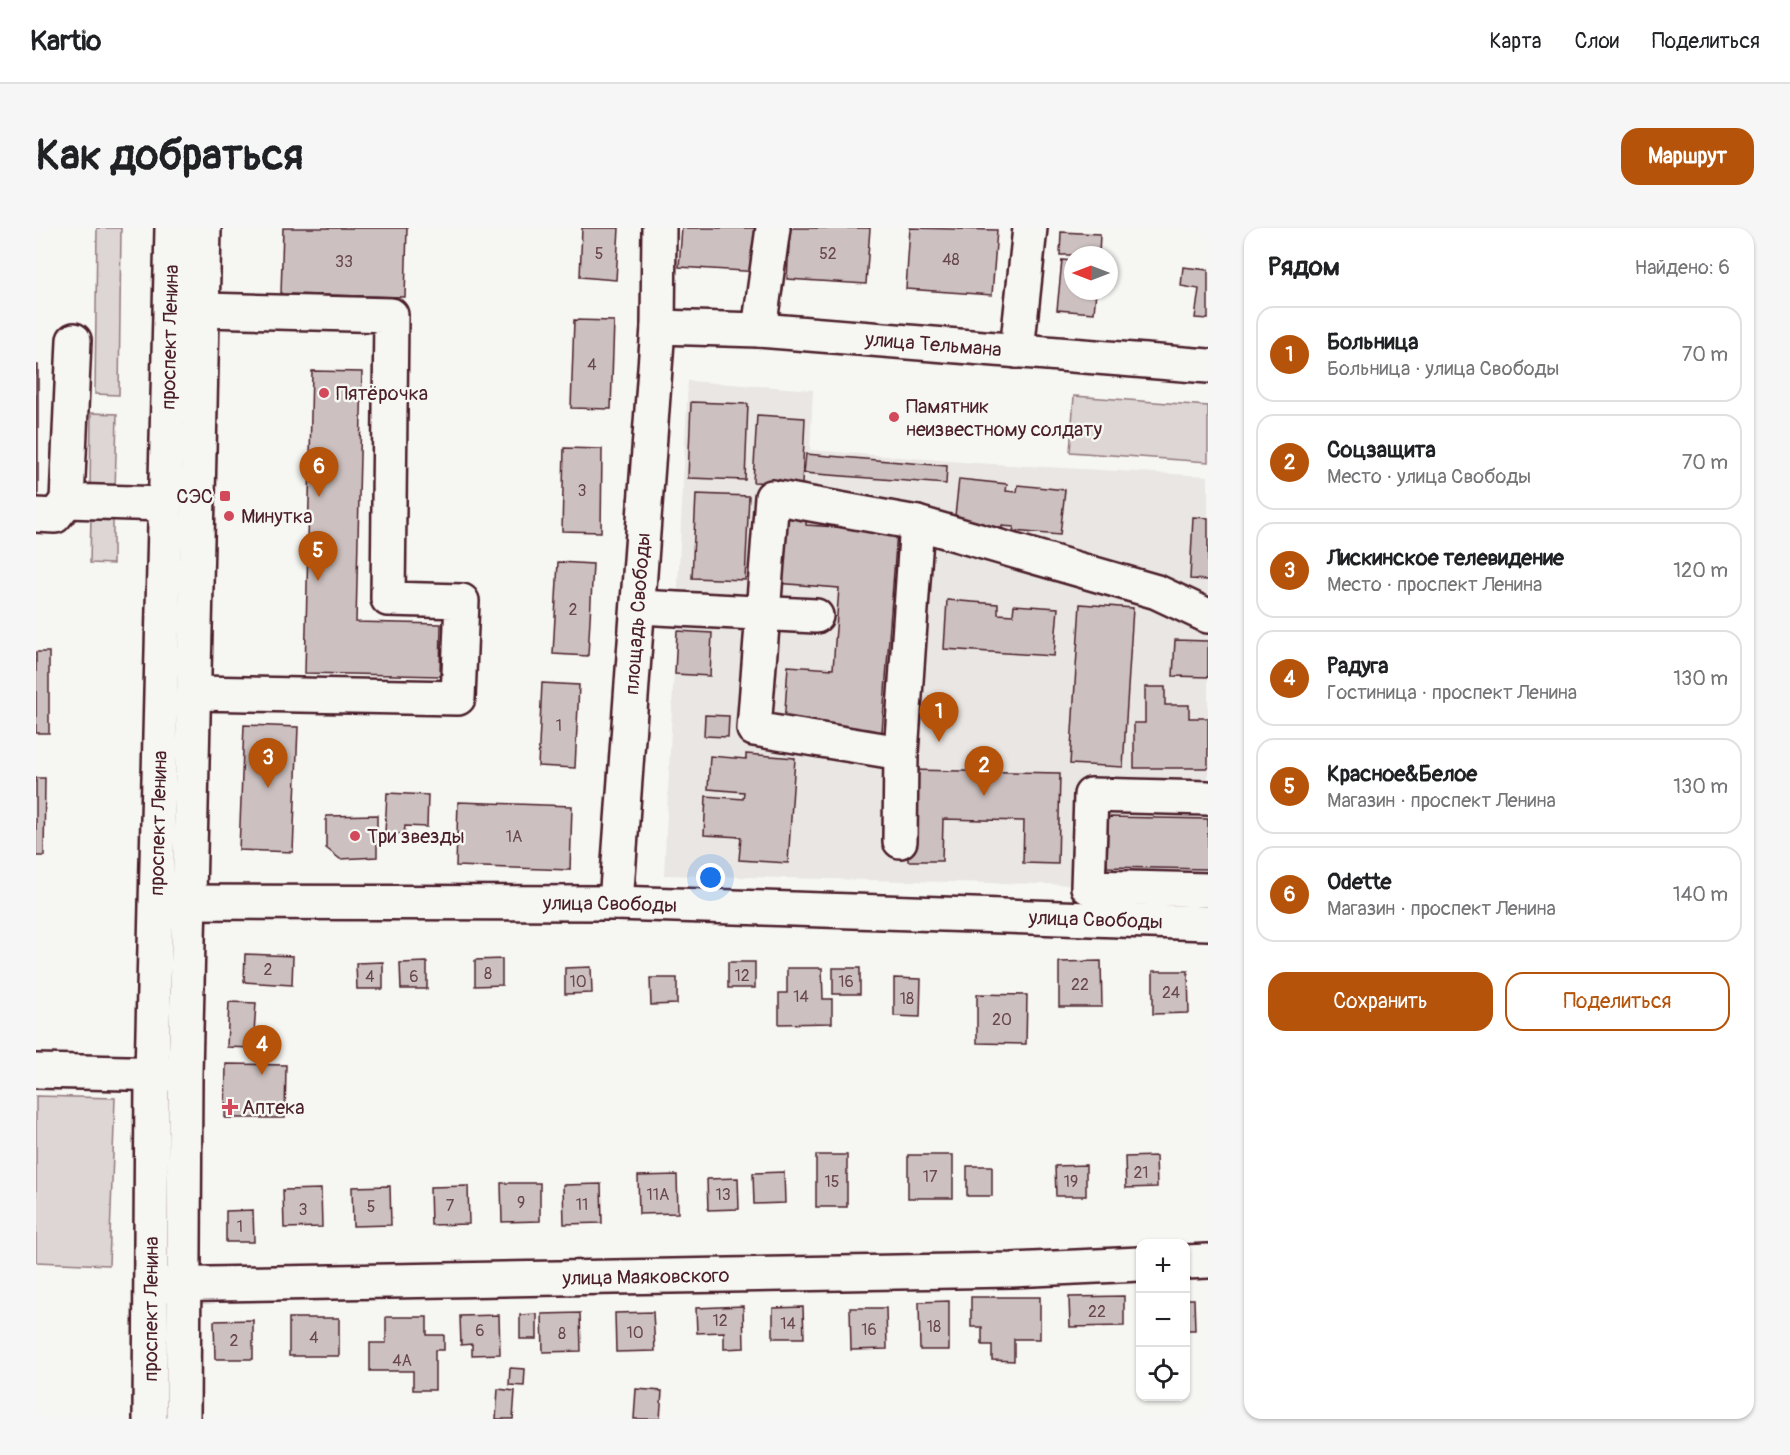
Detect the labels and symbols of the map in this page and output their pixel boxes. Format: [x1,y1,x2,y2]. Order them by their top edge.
house number: 5 [595,244,603,264]
house number: 52 [819,244,837,264]
north arrow [1064,246,1118,300]
house number: 48 [942,250,960,270]
house number: 33 [335,252,353,272]
street label: проспект Ленина [156,264,184,410]
street label: улица Тельмана [863,326,1002,362]
house number: 4 [587,355,597,375]
place label: Пятёрочка [336,381,428,406]
marker: Пятёрочка [317,386,331,400]
place label: Памятник неизвестному солдату [906,394,1102,442]
marker: Памятник неизвестному солдату [887,410,901,424]
pin: 6 [300,448,338,497]
house number: 3 [578,481,587,501]
place label: СЭС [176,484,213,509]
marker: СЭС [218,489,232,503]
place label: Минутка [241,504,312,529]
marker: Минутка [222,509,236,523]
pin: 5 [298,532,338,581]
street label: площадь Свободы [619,532,656,696]
house number: 2 [569,600,578,620]
pin: 1 [920,692,958,742]
house number: 1 [556,716,562,736]
pin: 3 [248,738,288,788]
pin: 2 [964,746,1004,796]
street label: проспект Ленина [144,750,173,896]
place label: Три звезды [367,824,465,849]
house number: 1А [506,827,522,847]
marker: Три звезды [348,829,362,843]
your location [696,863,725,892]
street label: улица Свободы [542,891,677,918]
street label: улица Свободы [1027,905,1163,934]
house number: 2 [264,960,273,980]
house number: 8 [484,964,492,984]
house number: 12 [734,966,750,986]
house number: 4 [365,967,375,987]
house number: 6 [409,967,419,987]
house number: 10 [569,972,587,992]
house number: 16 [838,972,854,992]
house number: 22 [1071,975,1089,995]
house number: 24 [1162,983,1180,1003]
house number: 14 [793,987,809,1007]
house number: 18 [900,989,914,1009]
house number: 20 [992,1010,1012,1030]
pin: 4 [242,1026,282,1075]
place label: Аптека [242,1095,305,1120]
marker: Аптека [223,1100,237,1114]
house number: 21 [1133,1163,1149,1183]
house number: 17 [923,1167,938,1187]
house number: 15 [825,1172,839,1192]
house number: 19 [1064,1172,1078,1192]
house number: 11А [647,1185,669,1205]
house number: 13 [715,1185,731,1205]
house number: 9 [517,1193,525,1213]
house number: 11 [576,1195,588,1215]
house number: 7 [446,1196,455,1216]
house number: 5 [367,1197,375,1217]
house number: 3 [299,1200,308,1220]
house number: 1 [237,1217,243,1237]
street label: проспект Ленина [138,1236,164,1382]
street label: улица Маяковского [561,1263,730,1291]
house number: 22 [1088,1302,1106,1322]
house number: 12 [712,1311,728,1331]
house number: 14 [780,1314,796,1334]
house number: 18 [927,1317,941,1337]
house number: 16 [861,1320,877,1340]
house number: 6 [475,1321,485,1341]
house number: 10 [626,1323,644,1343]
house number: 8 [558,1324,566,1344]
house number: 4 [309,1328,319,1348]
house number: 2 [230,1331,239,1351]
house number: 4А [392,1351,412,1371]

